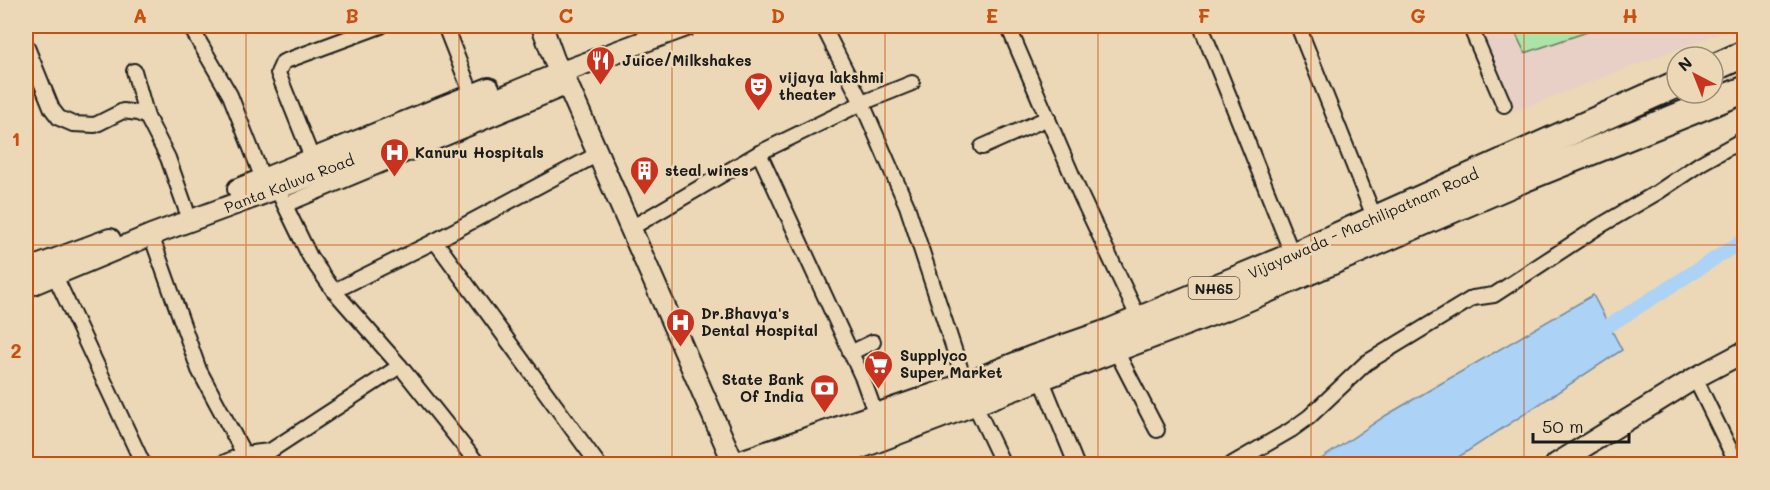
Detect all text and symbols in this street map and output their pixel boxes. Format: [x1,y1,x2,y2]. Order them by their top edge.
text: A [133,2,147,28]
text: B [345,2,359,28]
text: C [559,2,574,28]
text: D [771,2,785,28]
text: E [986,2,998,28]
text: F [1198,2,1211,28]
text: G [1410,2,1426,28]
text: H [1622,2,1638,28]
restaurant icon: Juice/Milkshakes [585,44,617,86]
north arrow [1665,45,1725,105]
place label: Juice/Milkshakes [622,50,752,70]
text: N [1673,52,1696,75]
place label: vijaya lakshmi theater [779,67,884,104]
theatre icon: vijaya lakshmi theater [742,70,774,112]
text: 1 [12,125,20,151]
hospital icon: Kanuru Hospitals [378,136,410,178]
place label: Kanuru Hospitals [415,142,544,162]
street label: Panta Kaluva Road [221,149,357,217]
building icon: steal wines [628,154,660,196]
place label: steal wines [665,160,749,180]
street label: Vijayawada - Machilipatnam Road [1245,163,1481,283]
road number: NH65 [1188,277,1240,299]
place label: Dr.Bhavya's Dental Hospital [701,303,818,340]
hospital icon: Dr.Bhavya's Dental Hospital [664,306,696,348]
text: 2 [10,337,22,363]
place label: Supplyco Super Market [900,345,1003,382]
supermarket icon: Supplyco Super Market [863,348,895,390]
place label: State Bank Of India [722,369,804,406]
bank icon: State Bank Of India [809,372,841,414]
scale bar [1533,406,1629,444]
text: 50 m [1542,414,1584,438]

